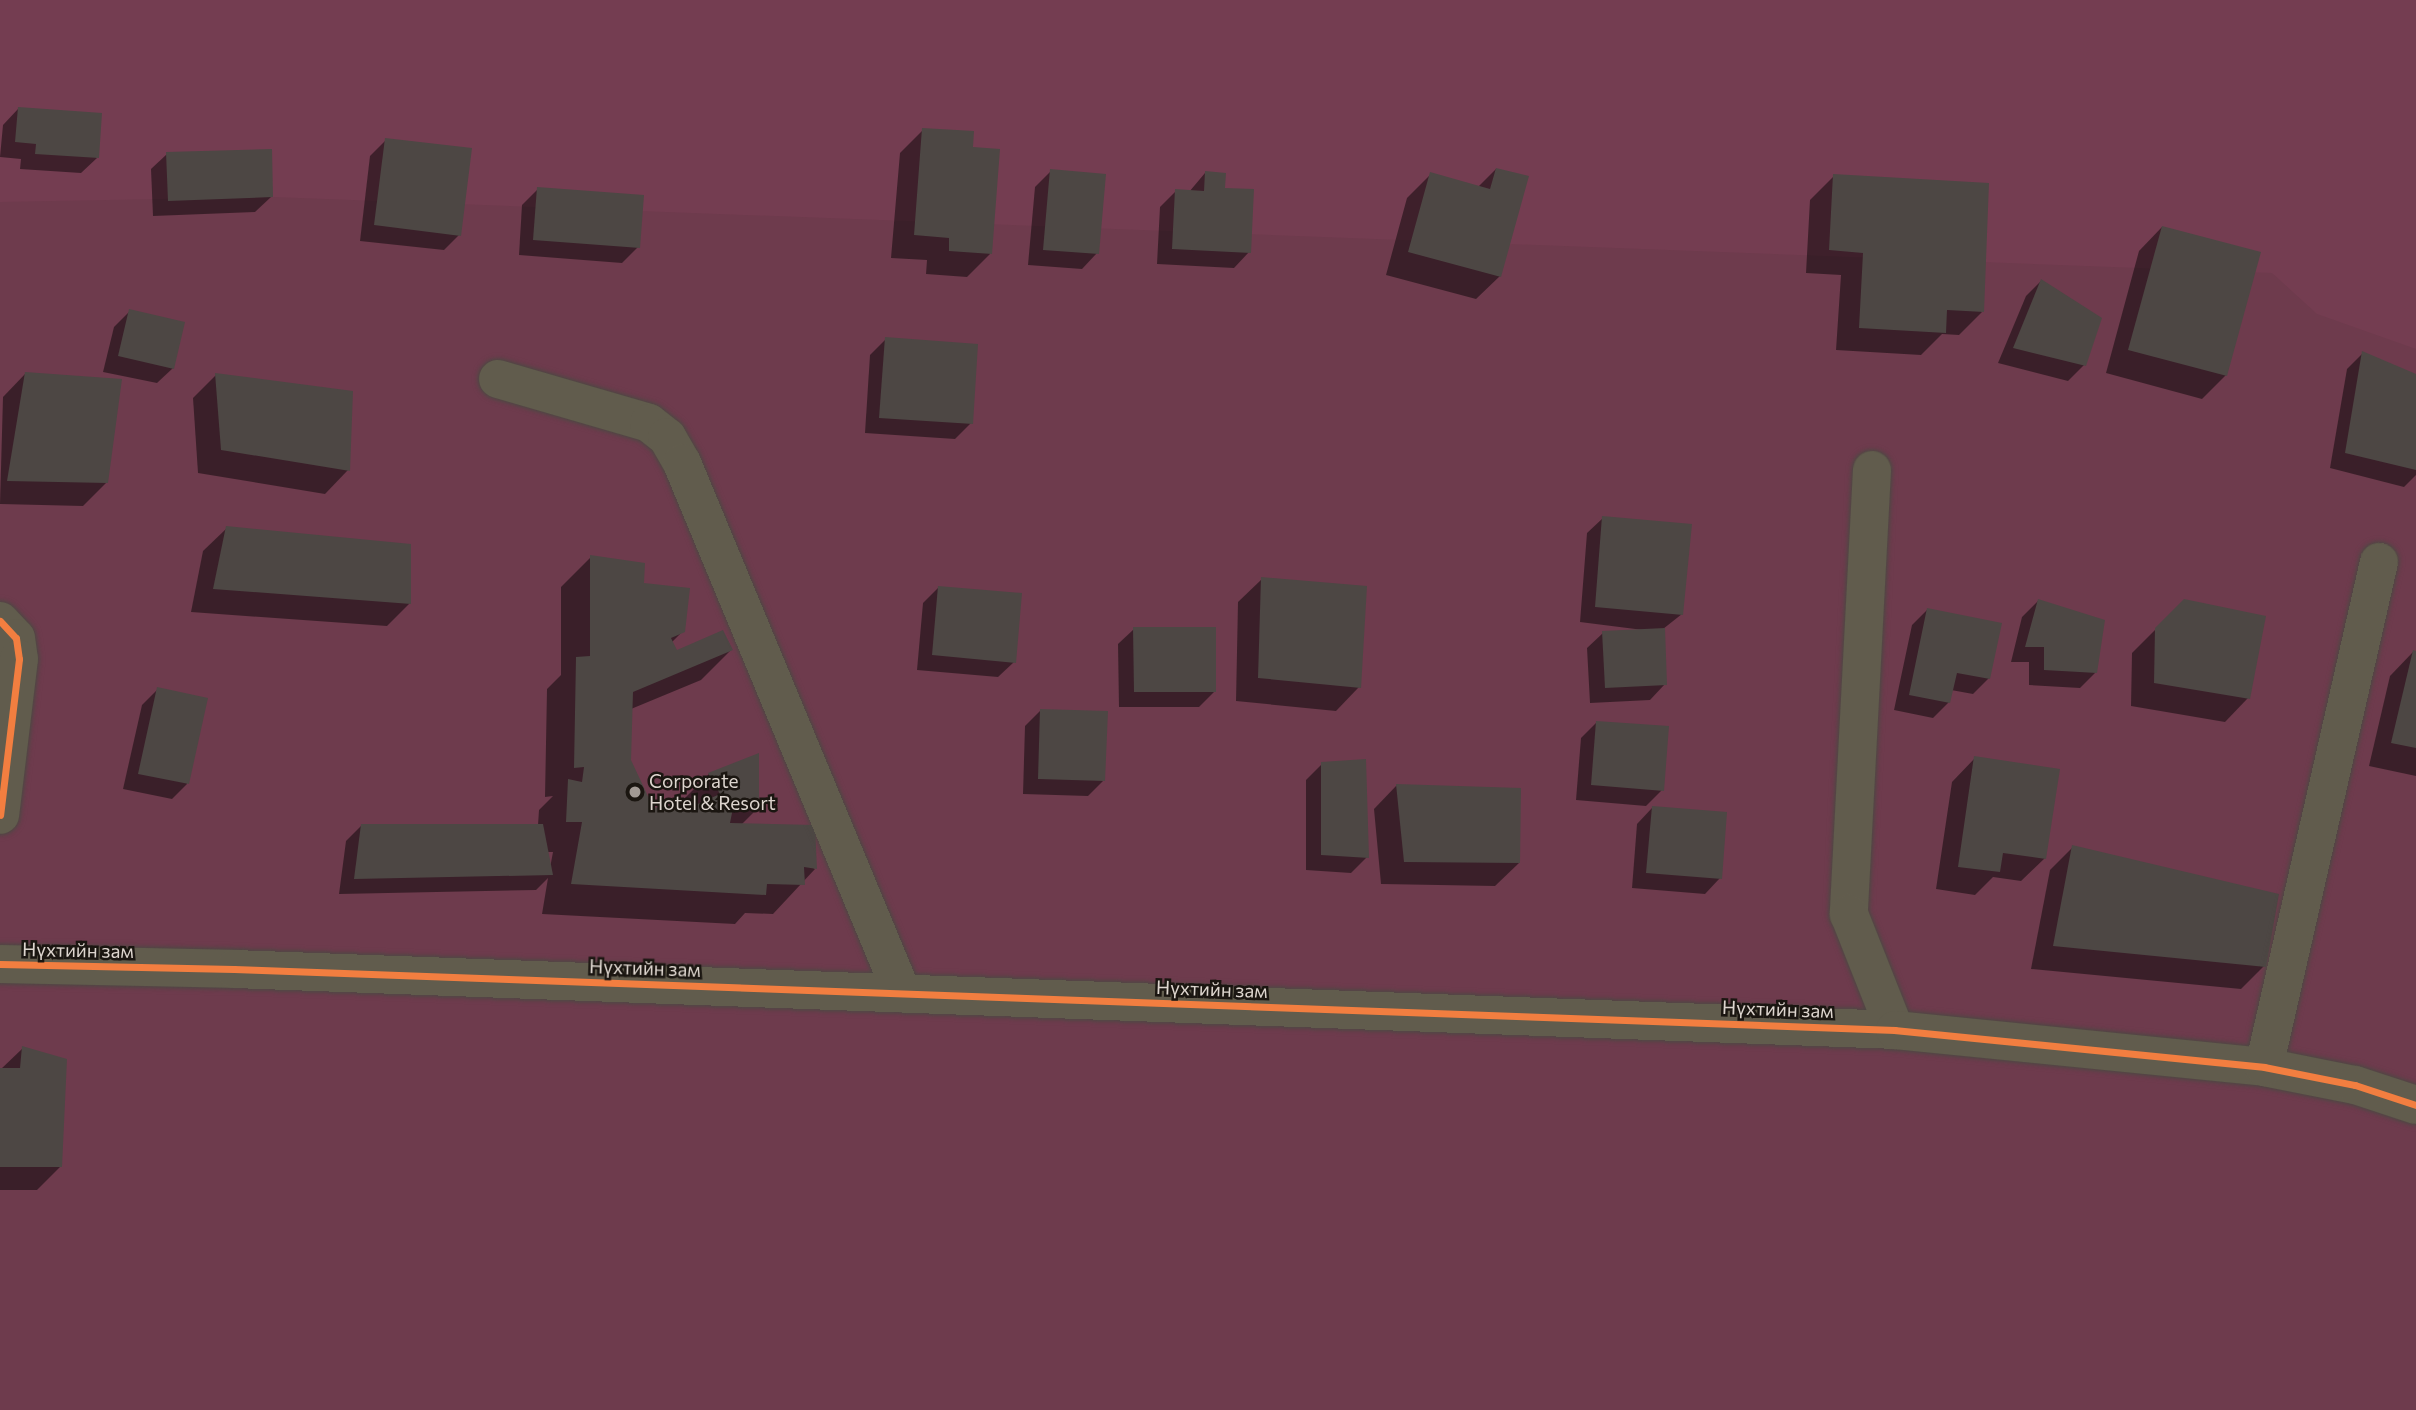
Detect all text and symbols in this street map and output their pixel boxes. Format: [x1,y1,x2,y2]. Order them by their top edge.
place label: Corporate Hotel & Resort [649,770,776,814]
marker: Corporate Hotel & Resort [627,784,643,800]
street label: Нүхтийн зам [22,938,134,962]
street label: Нүхтийн зам [589,955,701,981]
street label: Нүхтийн зам [1156,976,1268,1002]
street label: Нүхтийн зам [1722,996,1834,1022]

